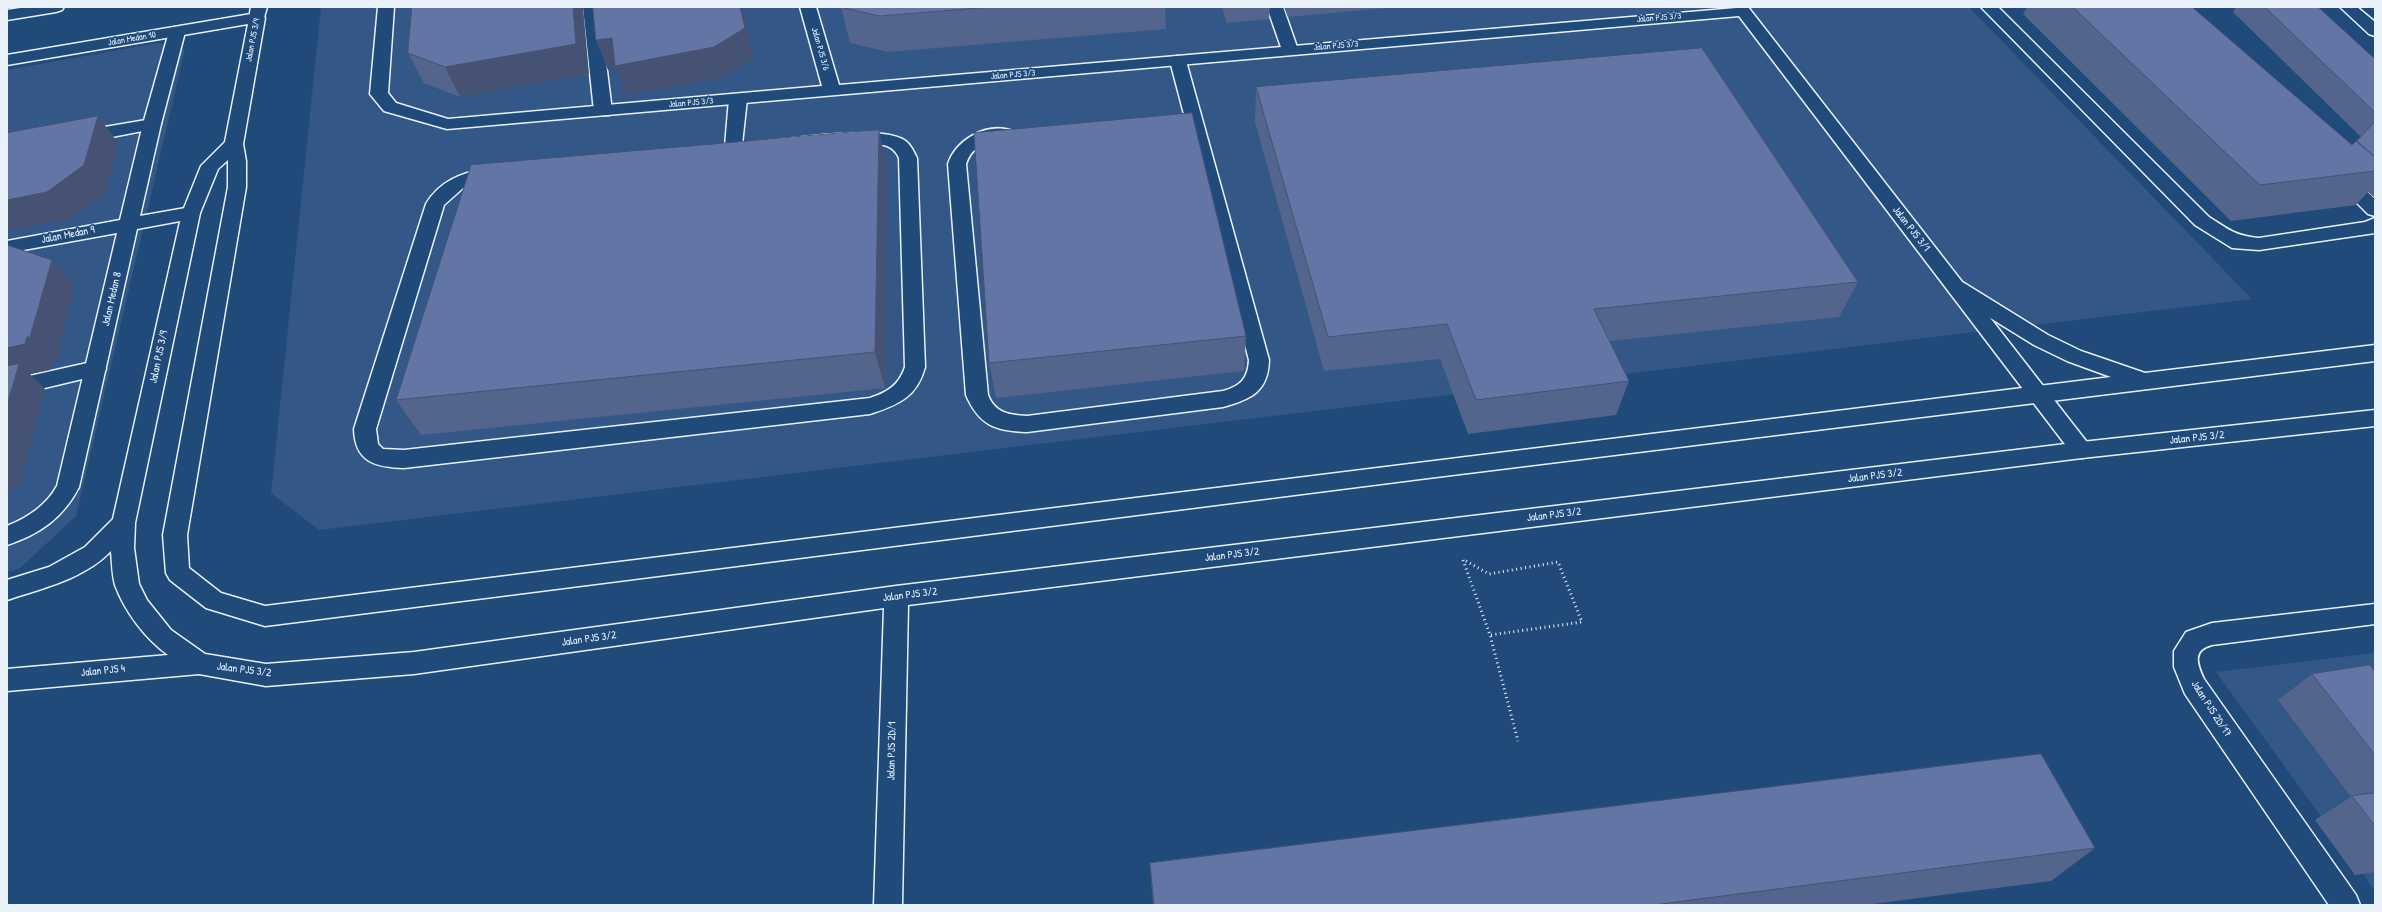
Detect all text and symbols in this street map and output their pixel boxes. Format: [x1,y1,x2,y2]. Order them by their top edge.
street label: Jalan PJS 3/3 [1636,11,1682,25]
street label: Jalan PJS 3/9 [244,17,262,63]
street label: Jalan PJS 3/6 [809,26,831,72]
street label: Jalan Medan 10 [107,29,157,49]
street label: Jalan PJS 3/3 [1313,39,1359,53]
street label: Jalan PJS 3/3 [990,68,1036,82]
street label: Jalan PJS 3/3 [668,96,714,110]
street label: Jalan PJS 3/1 [1889,204,1933,254]
street label: Jalan Medan 9 [40,223,96,247]
street label: Jalan Medan 8 [99,271,125,327]
street label: Jalan PJS 3/9 [147,329,171,385]
street label: Jalan PJS 3/2 [2169,429,2225,447]
street label: Jalan PJS 3/2 [1847,466,1903,486]
street label: Jalan PJS 3/2 [1526,505,1582,525]
street label: Jalan PJS 3/2 [1204,545,1260,565]
street label: Jalan PJS 3/2 [882,585,938,605]
street label: Jalan PJS 3/2 [561,629,617,649]
street label: Jalan PJS 3/2 [216,660,272,680]
street label: Jalan PJS 4 [80,662,126,680]
street label: Jalan PJS 2D/17 [2188,678,2234,740]
street label: Jalan PJS 2D/1 [885,721,899,781]

